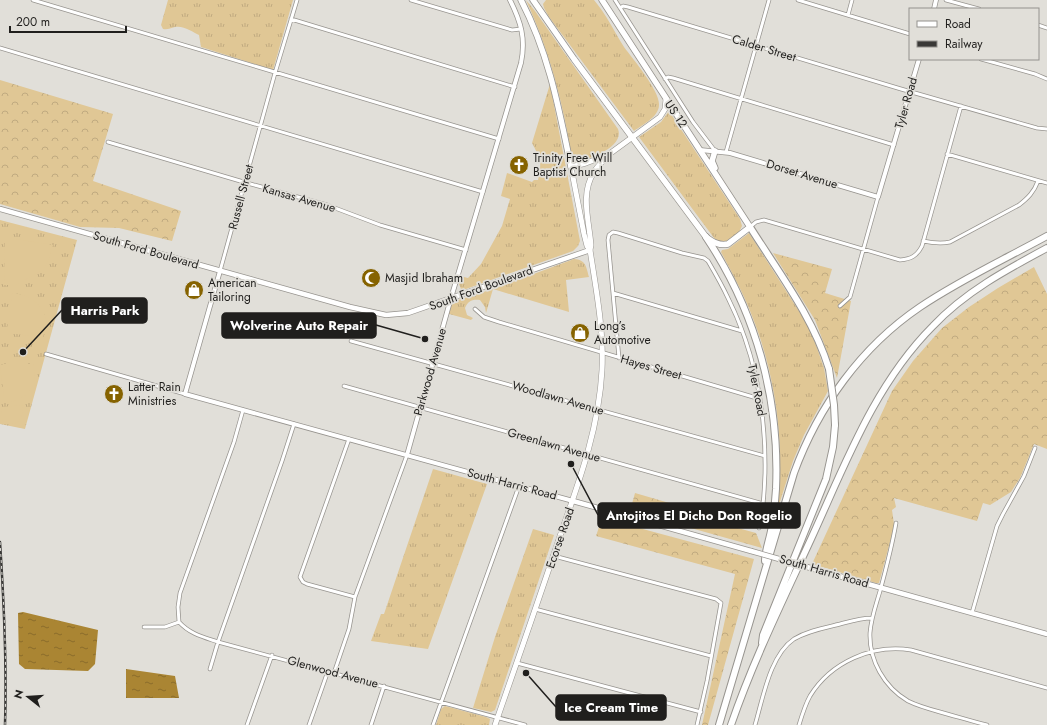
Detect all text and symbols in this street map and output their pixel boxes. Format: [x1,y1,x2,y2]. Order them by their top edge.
scale bar [10,8,126,34]
legend [909,8,1039,60]
text: 200 m [16,13,50,31]
text: Road [945,15,971,33]
street label: Calder Street [730,30,798,66]
text: Railway [945,35,983,53]
street label: Tyler Road [890,75,922,131]
street label: US 12 [660,97,692,132]
place label: Trinity Free Will Baptist Church [533,149,612,181]
church icon: Trinity Free Will Baptist Church [508,154,530,176]
street label: Dorset Avenue [764,155,840,193]
street label: Russell Street [224,162,258,232]
street label: Kansas Avenue [260,179,338,217]
street label: South Ford Boulevard [91,226,201,274]
street label: South Ford Boulevard [427,261,535,315]
mosque icon: Masjid Ibraham [360,267,382,289]
place label: Masjid Ibraham [385,269,463,287]
place label: American Tailoring [208,274,257,306]
shop icon: American Tailoring [183,279,205,301]
callout: Harris Park [62,298,147,323]
text: Harris Park [71,301,140,320]
callout: Wolverine Auto Repair [222,313,376,338]
text: Wolverine Auto Repair [230,316,369,335]
place label: Long’s Automotive [594,317,651,349]
shop icon: Long’s Automotive [569,322,591,344]
street label: Parkwood Avenue [409,326,451,418]
street label: Hayes Street [618,350,684,384]
street label: Tyler Road [743,362,771,418]
street label: Woodlawn Avenue [510,376,606,420]
place label: Latter Rain Ministries [128,378,181,410]
church icon: Latter Rain Ministries [103,383,125,405]
street label: Greenlawn Avenue [505,423,603,467]
street label: South Harris Road [465,463,559,505]
callout: Antojitos El Dicho Don Rogelio [598,503,800,528]
street label: Ecorse Road [541,505,579,571]
text: Antojitos El Dicho Don Rogelio [605,506,792,525]
street label: South Harris Road [777,550,871,592]
street label: Glenwood Avenue [286,651,380,693]
north arrow [8,677,48,717]
text: N [10,688,27,701]
callout: Ice Cream Time [556,695,666,720]
text: Ice Cream Time [564,698,659,717]

